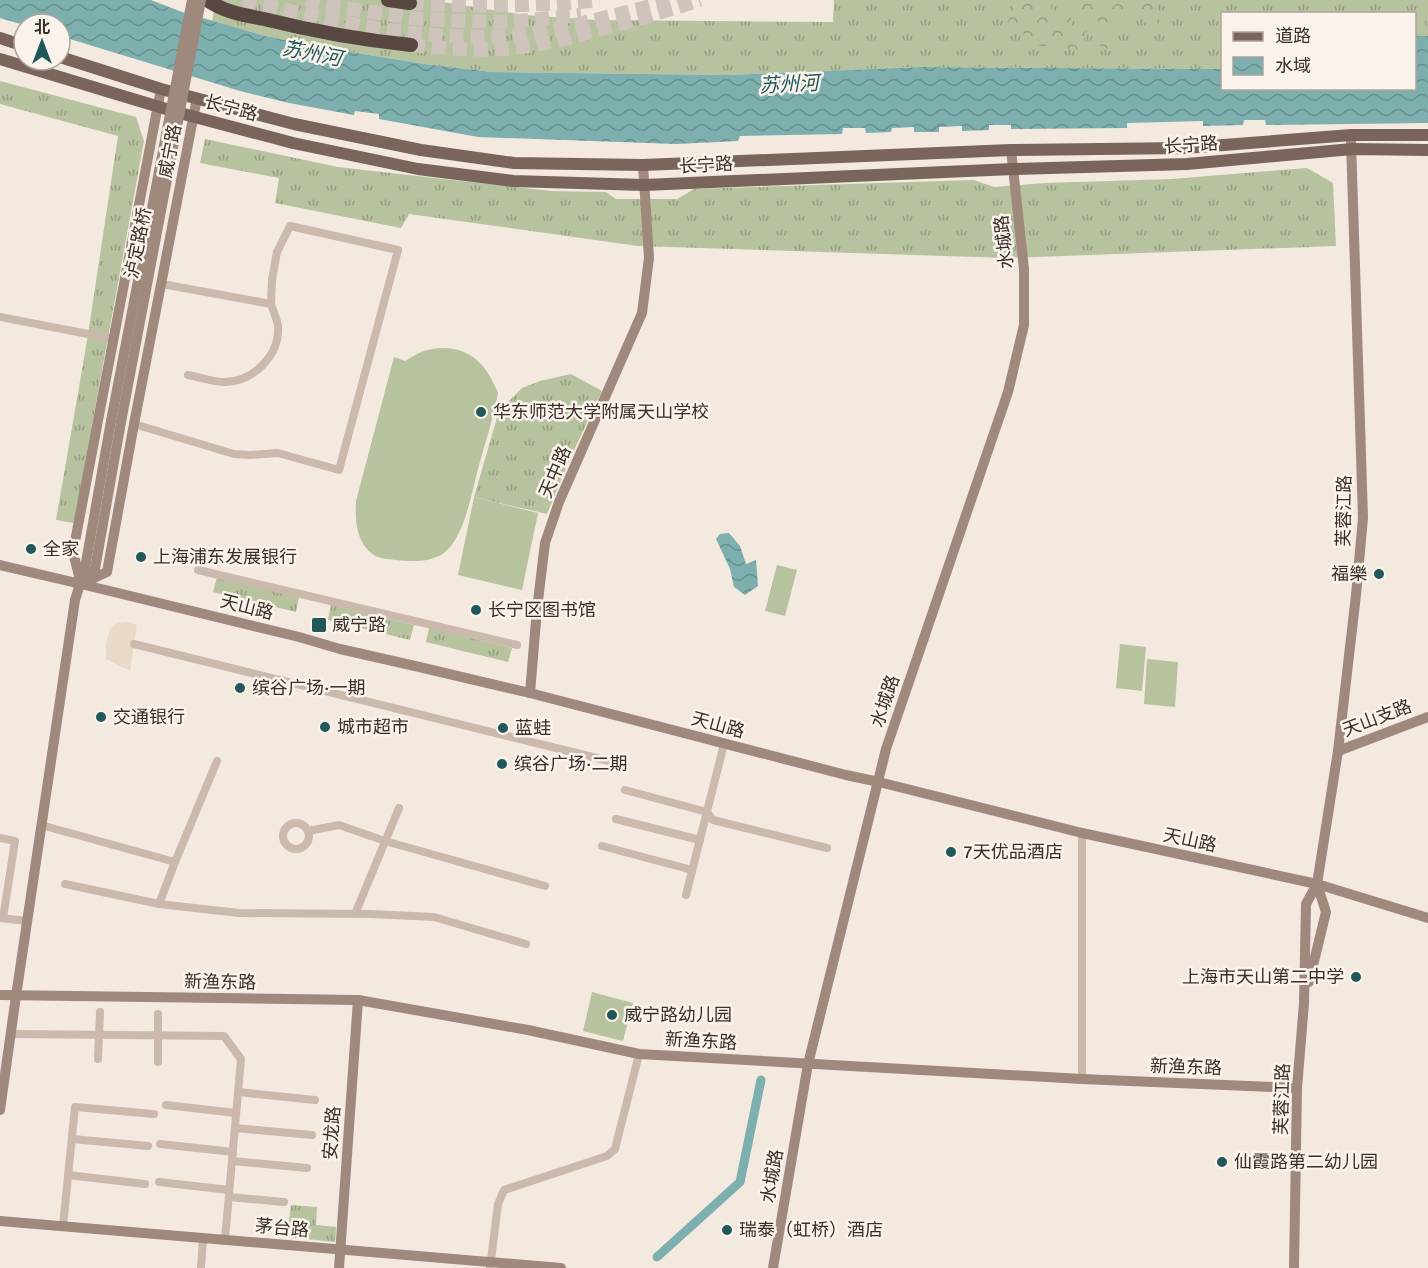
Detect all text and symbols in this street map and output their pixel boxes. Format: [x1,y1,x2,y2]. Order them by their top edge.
north arrow [12,12,72,72]
legend [1221,12,1416,90]
text: 北 [34,18,50,38]
text: 道路 [1275,25,1311,47]
water label: 苏州河 [280,35,348,72]
text: 水域 [1275,55,1311,77]
water label: 苏州河 [758,70,824,99]
street label: 长宁路 [202,90,260,126]
street label: 威宁路 [154,122,186,180]
street label: 长宁路 [1163,132,1219,158]
street label: 长宁路 [678,153,734,177]
street label: 泸定路桥 [120,206,156,280]
street label: 水城路 [990,214,1018,270]
place label: 华东师范大学附属天山学校 [493,401,709,423]
marker: 华东师范大学附属天山学校 [474,405,488,419]
street label: 天中路 [534,443,576,501]
street label: 芙蓉江路 [1332,475,1356,547]
place label: 全家 [43,538,79,560]
marker: 全家 [24,542,38,556]
place label: 上海浦东发展银行 [153,546,297,568]
marker: 上海浦东发展银行 [134,550,148,564]
place label: 福樂 [1331,563,1367,585]
marker: 福樂 [1372,567,1386,581]
street label: 天山路 [218,590,276,624]
place label: 长宁区图书馆 [488,599,596,621]
marker: 长宁区图书馆 [469,603,483,617]
place label: 威宁路 [332,614,386,636]
marker: 威宁路 [310,616,328,634]
street label: 水城路 [866,672,904,730]
place label: 缤谷广场·一期 [252,677,365,699]
marker: 缤谷广场·一期 [233,681,247,695]
street label: 天山支路 [1339,695,1415,741]
place label: 交通银行 [113,706,185,728]
street label: 天山路 [689,707,747,743]
marker: 交通银行 [94,710,108,724]
place label: 城市超市 [337,716,409,738]
place label: 蓝蛙 [515,717,551,739]
marker: 城市超市 [318,720,332,734]
marker: 蓝蛙 [496,721,510,735]
place label: 缤谷广场·二期 [514,753,627,775]
marker: 缤谷广场·二期 [495,757,509,771]
street label: 天山路 [1161,824,1219,856]
place label: 7天优品酒店 [963,841,1063,863]
marker: 7天优品酒店 [944,845,958,859]
place label: 上海市天山第二中学 [1182,966,1344,988]
street label: 新渔东路 [184,970,256,994]
marker: 上海市天山第二中学 [1349,970,1363,984]
place label: 威宁路幼儿园 [624,1004,732,1026]
marker: 威宁路幼儿园 [605,1008,619,1022]
street label: 新渔东路 [664,1028,738,1054]
street label: 新渔东路 [1150,1055,1222,1079]
street label: 芙蓉江路 [1270,1063,1294,1135]
street label: 安龙路 [319,1105,345,1161]
street label: 水城路 [756,1148,788,1204]
place label: 仙霞路第二幼儿园 [1234,1151,1378,1173]
marker: 仙霞路第二幼儿园 [1215,1155,1229,1169]
street label: 茅台路 [254,1215,310,1241]
place label: 瑞泰（虹桥）酒店 [739,1219,883,1241]
marker: 瑞泰（虹桥）酒店 [720,1223,734,1237]

